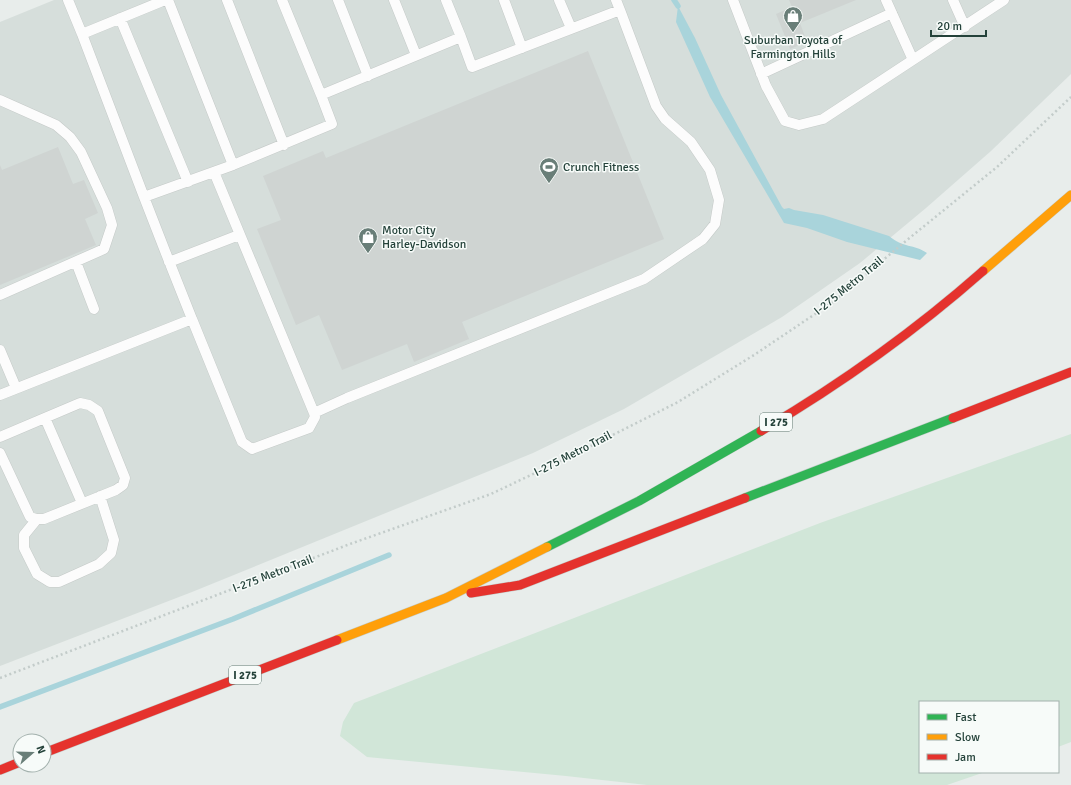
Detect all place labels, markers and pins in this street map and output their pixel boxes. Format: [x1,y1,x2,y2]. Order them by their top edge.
shop icon: Suburban Toyota of Farmington Hills [782,5,804,33]
place label: Suburban Toyota of Farmington Hills [744,33,843,62]
sports icon: Crunch Fitness [538,156,560,184]
place label: Crunch Fitness [563,160,639,175]
place label: Motor City Harley-Davidson [382,223,466,252]
shop icon: Motor City Harley-Davidson [357,226,379,254]

